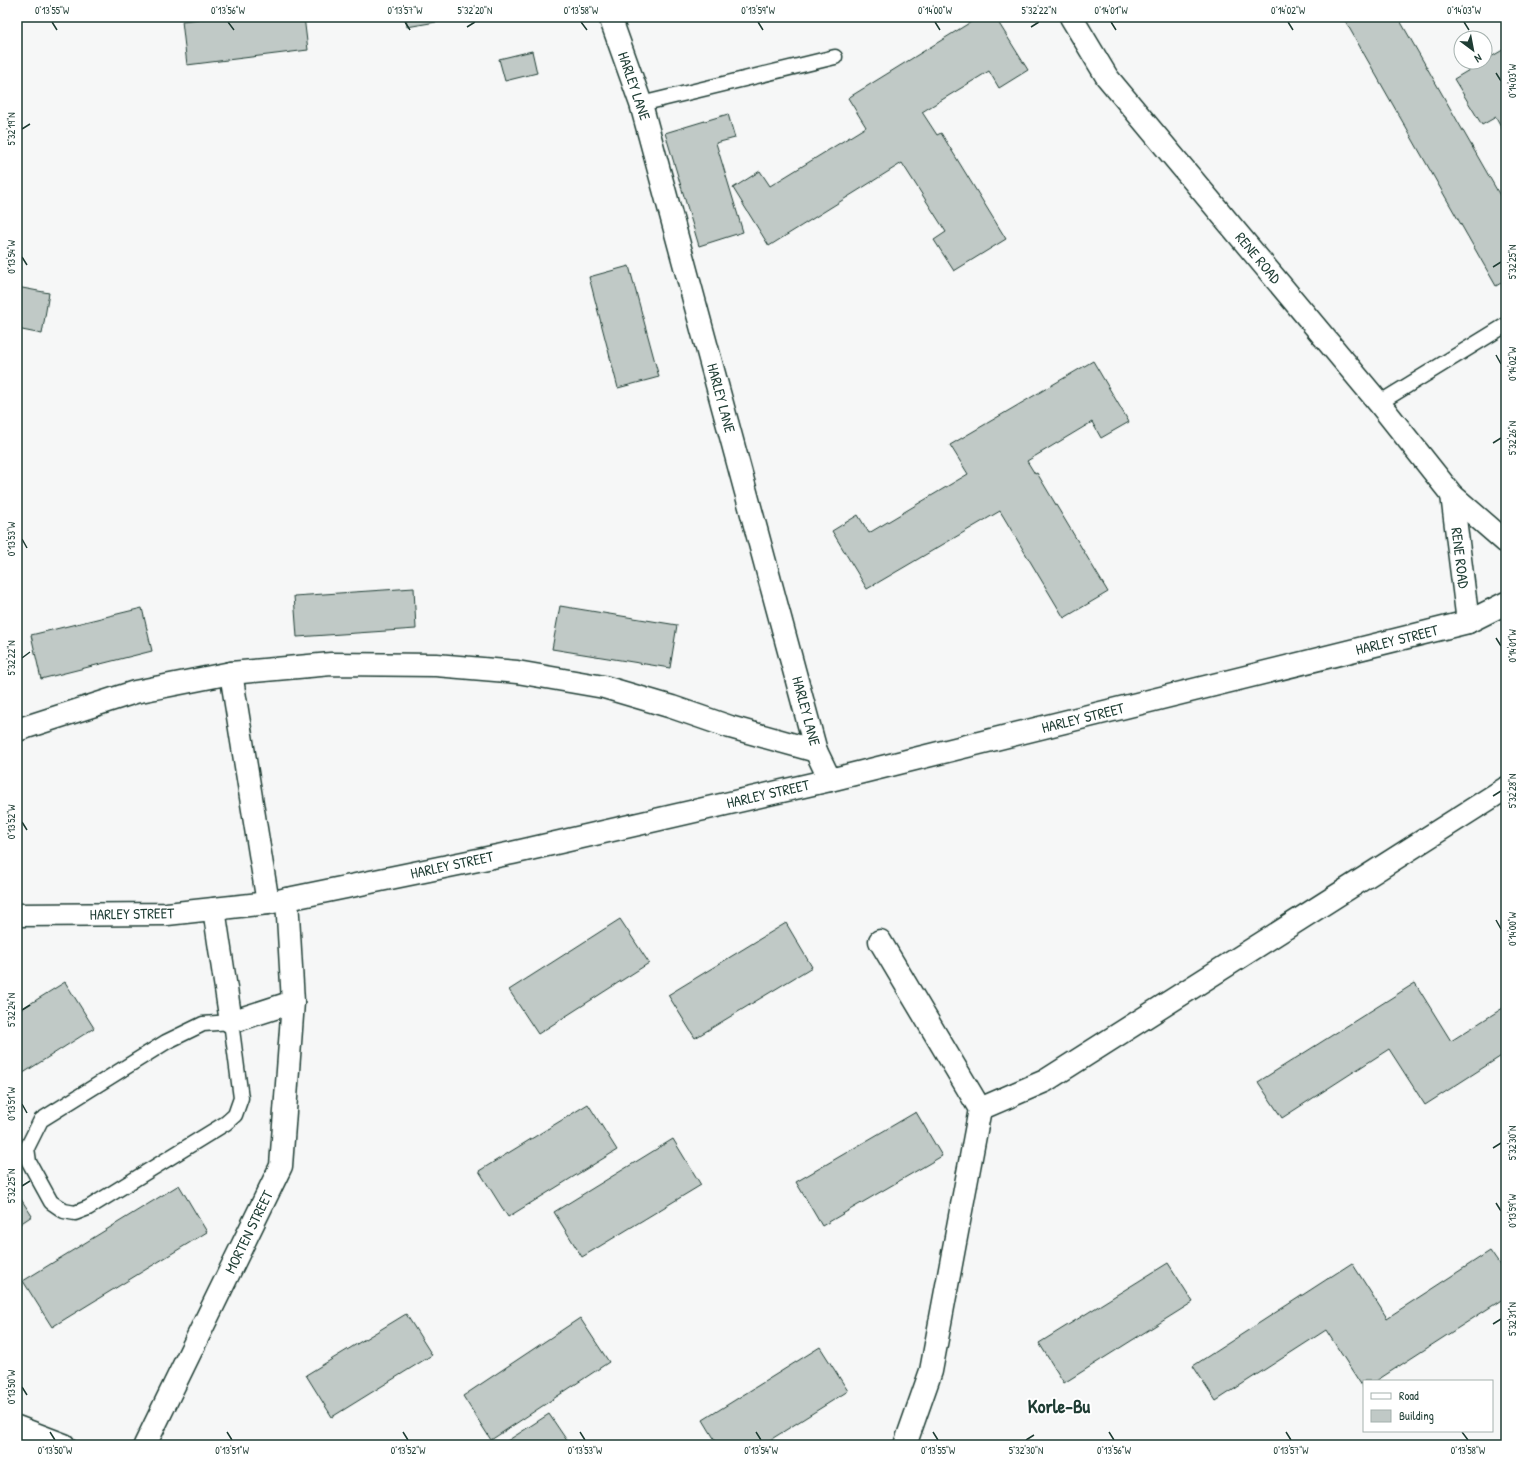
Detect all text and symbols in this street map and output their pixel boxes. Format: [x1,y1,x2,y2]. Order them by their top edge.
text: 0°13'55"W [35,4,70,17]
text: 0°13'56"W [211,4,246,17]
text: 0°13'57"W [388,4,423,17]
text: 5°32'20"N [458,4,492,17]
text: 0°13'58"W [564,4,599,17]
text: 0°13'59"W [741,4,776,17]
text: 0°14'00"W [918,4,953,17]
text: 5°32'22"N [1021,4,1057,17]
text: 0°14'01"W [1094,4,1128,17]
text: 0°14'02"W [1271,4,1306,17]
text: 0°14'03"W [1447,4,1482,17]
north arrow [1453,30,1493,70]
street label: HARLEY LANE [613,49,656,123]
text: N [1472,51,1484,66]
text: 0°14'03"W [1506,63,1519,98]
text: 5°32'19"N [5,113,18,146]
street label: RENE ROAD [1231,228,1287,288]
text: 0°13'54"W [5,239,18,274]
text: 5°32'25"N [1506,245,1519,279]
text: 0°14'02"W [1506,346,1519,381]
street label: HARLEY LANE [702,361,741,435]
text: 5°32'26"N [1506,421,1519,455]
text: 0°13'53"W [5,521,18,556]
street label: RENE ROAD [1446,526,1475,590]
street label: HARLEY STREET [1353,619,1441,660]
text: 0°14'01"W [1506,629,1519,663]
text: 5°32'22"N [5,640,18,676]
street label: HARLEY LANE [787,674,826,748]
street label: HARLEY STREET [1039,697,1127,738]
street label: HARLEY STREET [724,774,812,813]
text: 5°32'28"N [1506,774,1519,808]
text: 0°13'52"W [5,804,18,839]
street label: HARLEY STREET [408,845,496,884]
street label: HARLEY STREET [90,902,175,925]
text: 0°14'00"W [1506,911,1519,946]
text: 5°32'24"N [5,993,18,1027]
text: 0°13'51"W [5,1086,18,1121]
text: 5°32'30"N [1506,1126,1519,1160]
text: 5°32'25"N [5,1169,18,1203]
street label: MORTEN STREET [219,1186,278,1277]
text: 0°13'59"W [1506,1193,1519,1228]
text: 5°32'31"N [1506,1302,1519,1336]
text: 0°13'50"W [5,1369,18,1404]
legend [1363,1380,1493,1432]
text: Road [1399,1387,1419,1404]
district label: Korle-Bu [1028,1393,1091,1419]
text: Building [1399,1407,1434,1424]
text: 0°13'50"W [38,1444,73,1457]
text: 0°13'51"W [215,1444,250,1457]
text: 0°13'52"W [391,1444,426,1457]
text: 0°13'53"W [568,1444,603,1457]
text: 0°13'54"W [744,1444,779,1457]
text: 0°13'55"W [921,1444,956,1457]
text: 5°32'30"N [1009,1444,1043,1457]
text: 0°13'56"W [1097,1444,1132,1457]
text: 0°13'57"W [1274,1444,1309,1457]
text: 0°13'58"W [1451,1444,1486,1457]

